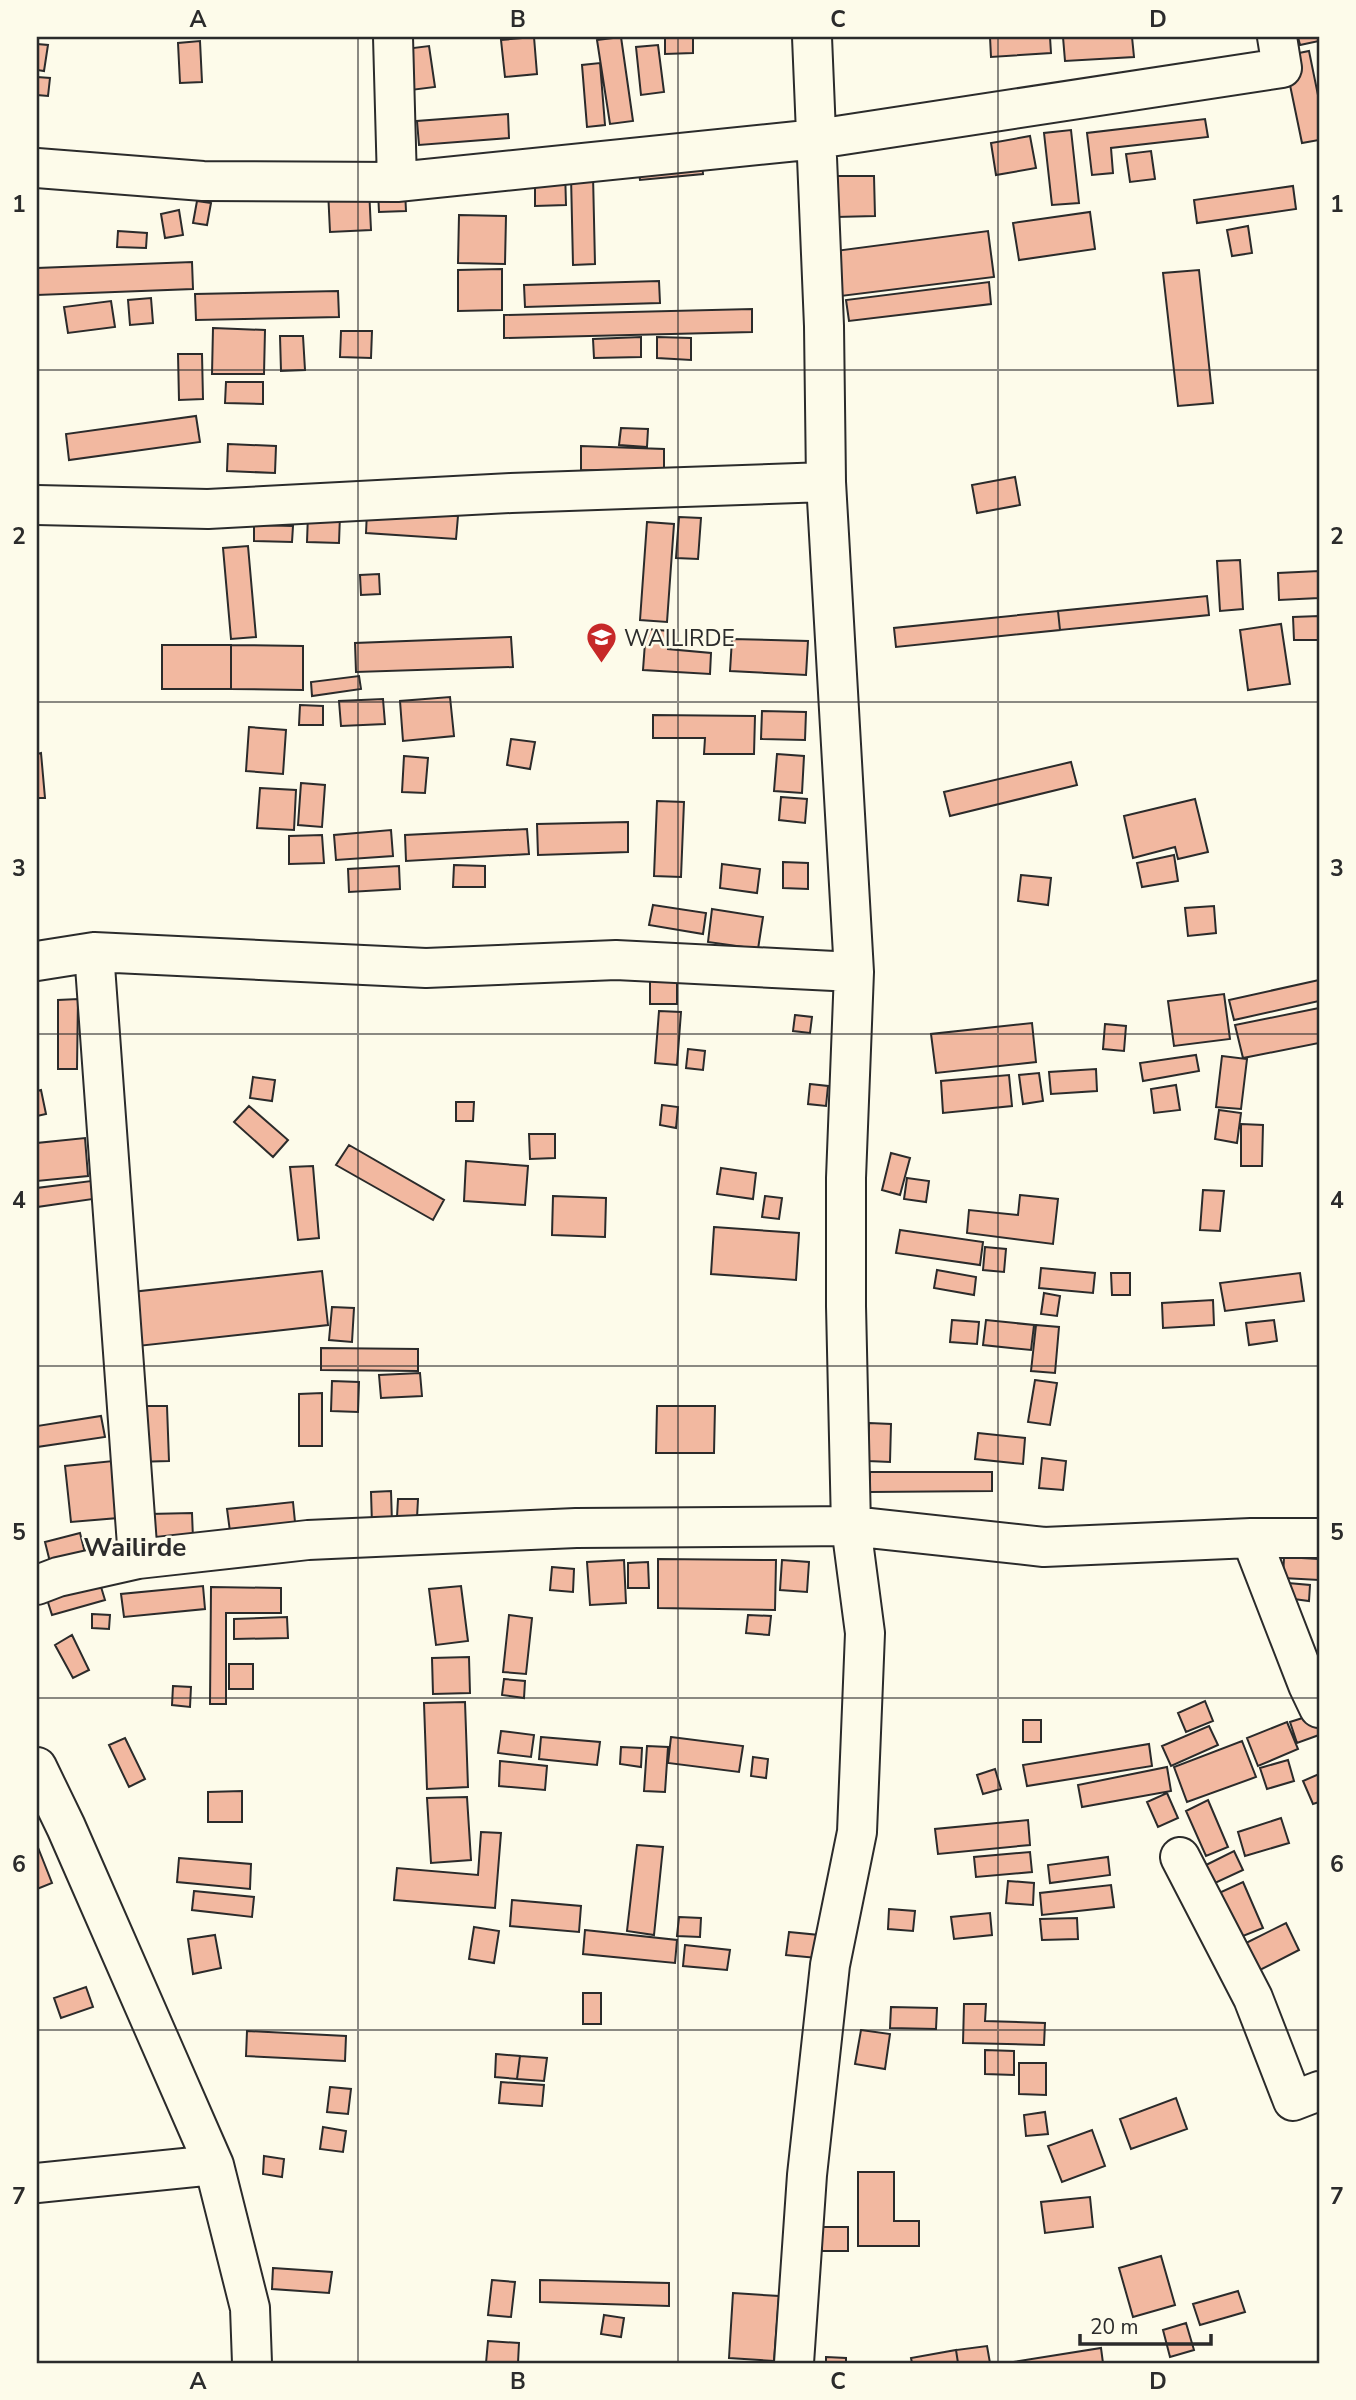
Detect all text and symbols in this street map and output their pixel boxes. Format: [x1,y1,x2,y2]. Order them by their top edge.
text: A [189,4,207,35]
text: B [510,4,526,35]
text: C [830,4,846,35]
text: D [1149,4,1167,35]
text: 1 [12,189,26,220]
text: 1 [1330,189,1344,220]
text: 2 [12,521,26,552]
text: 2 [1330,521,1344,552]
school or university icon: WAILIRDE [584,621,618,665]
place label: WAILIRDE [624,623,735,654]
text: 3 [12,853,26,884]
text: 3 [1330,853,1344,884]
text: 4 [12,1185,26,1216]
text: 4 [1330,1185,1344,1216]
text: 5 [12,1517,26,1548]
text: 5 [1330,1517,1344,1548]
district label: Wailirde [84,1530,186,1565]
text: 6 [12,1849,26,1880]
text: 6 [1330,1849,1344,1880]
text: 7 [12,2181,26,2212]
text: 7 [1330,2181,1344,2212]
scale bar [1080,2302,1211,2346]
text: 20 m [1090,2313,1139,2341]
text: A [189,2366,207,2397]
text: B [510,2366,526,2397]
text: C [830,2366,846,2397]
text: D [1149,2366,1167,2397]

